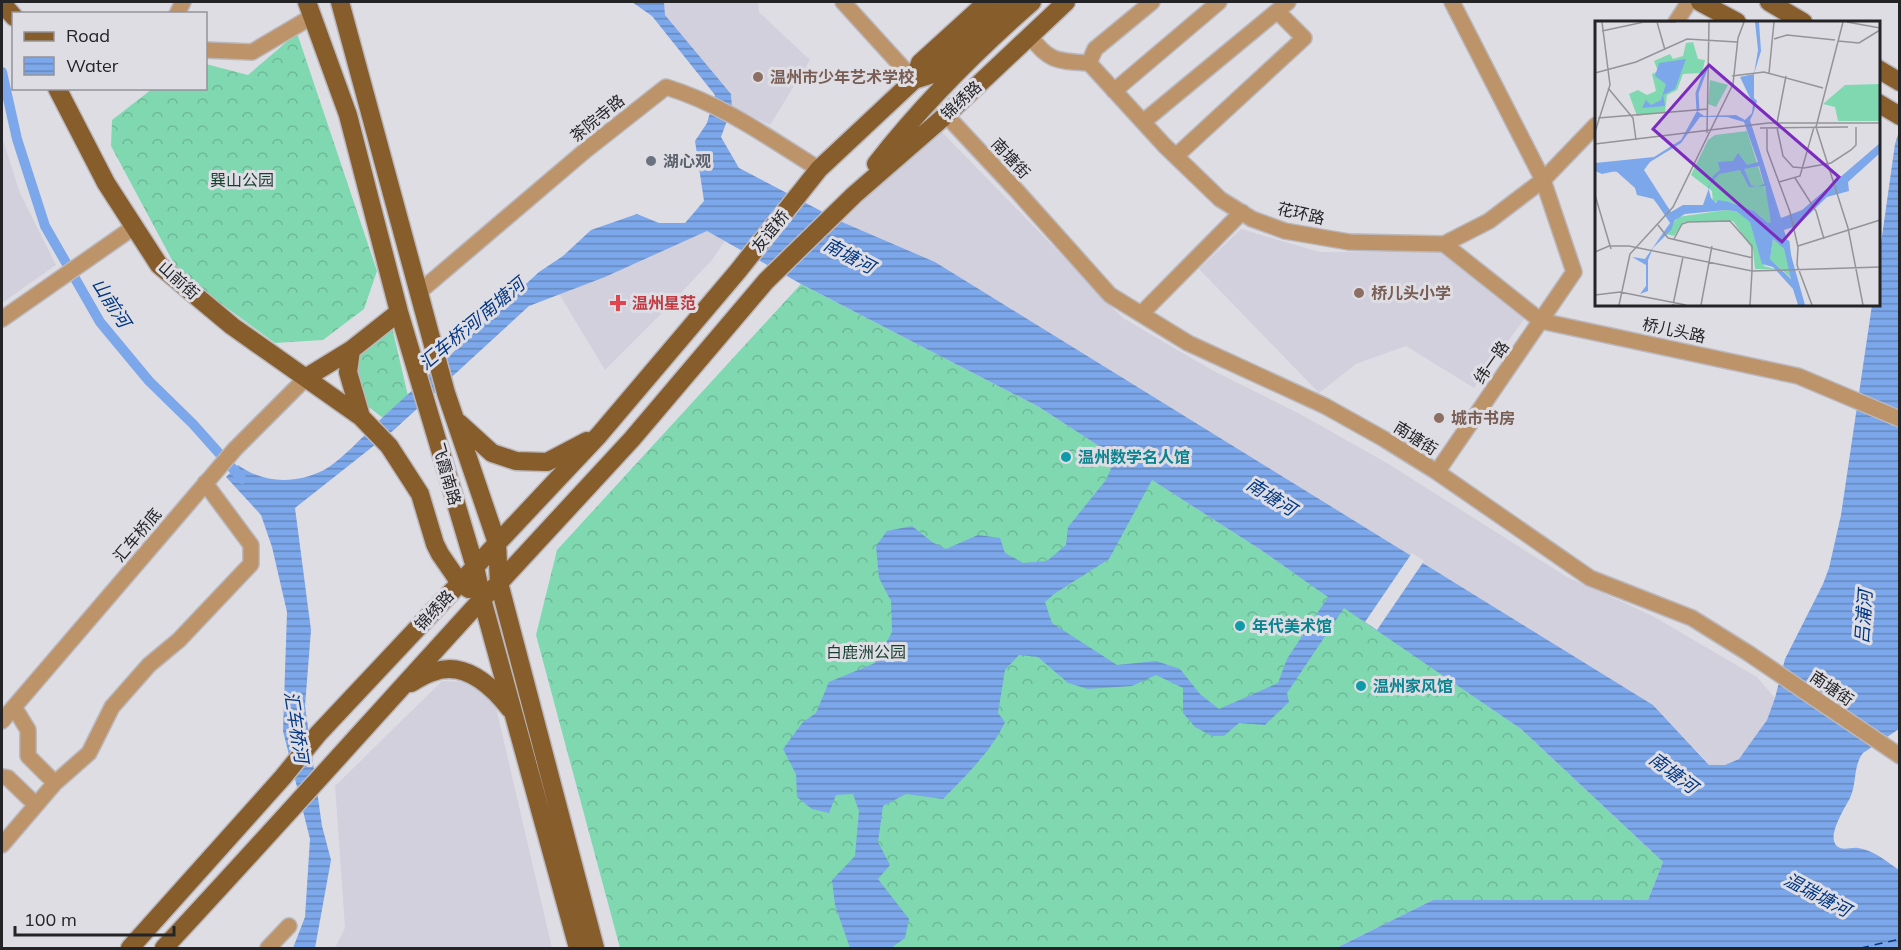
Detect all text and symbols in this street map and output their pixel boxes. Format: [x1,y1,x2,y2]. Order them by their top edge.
legend [12,12,207,90]
inset map [1595,21,1880,306]
text: Road [66,24,110,47]
text: Water [66,54,119,77]
place label: 温州市少年艺术学校 [770,67,915,87]
marker: 温州市少年艺术学校 [751,70,765,84]
street label: 锦绣路 [937,76,985,124]
street label: 茶院寺路 [566,90,628,146]
street label: 南塘街 [987,134,1035,182]
place label: 湖心观 [663,151,711,171]
marker: 湖心观 [644,154,658,168]
park label: 巽山公园 [210,170,274,190]
street label: 花环路 [1275,198,1327,228]
street label: 友谊桥 [747,206,793,256]
water label: 南塘河 [820,233,881,280]
street label: 山前街 [154,257,204,303]
water label: 汇车桥河/南塘河 [414,271,532,375]
water label: 山前河 [87,274,137,334]
place label: 桥儿头小学 [1371,283,1451,303]
marker: 桥儿头小学 [1352,286,1366,300]
place label: 温州星范 [632,293,696,313]
marker: 温州星范 [609,294,627,312]
street label: 桥儿头路 [1641,314,1707,346]
street label: 纬一路 [1469,337,1513,387]
place label: 城市书房 [1451,408,1515,428]
marker: 城市书房 [1432,411,1446,425]
street label: 南塘街 [1390,417,1442,459]
street label: 飞霞南路 [429,440,465,508]
place label: 温州数学名人馆 [1078,447,1190,467]
marker: 温州数学名人馆 [1059,450,1073,464]
water label: 南塘河 [1242,473,1303,522]
street label: 汇车桥底 [109,504,165,566]
street label: 锦绣路 [410,586,458,634]
water label: 吕浦河 [1850,586,1877,645]
place label: 年代美术馆 [1252,616,1332,636]
marker: 年代美术馆 [1233,619,1247,633]
park label: 白鹿洲公园 [826,642,906,662]
street label: 南塘街 [1807,666,1857,710]
place label: 温州家风馆 [1373,676,1453,696]
marker: 温州家风馆 [1354,679,1368,693]
water label: 汇车桥河 [280,690,314,767]
water label: 南塘河 [1645,747,1704,800]
water label: 温瑞塘河 [1780,868,1857,923]
scale bar [15,899,174,937]
text: 100 m [24,908,77,931]

